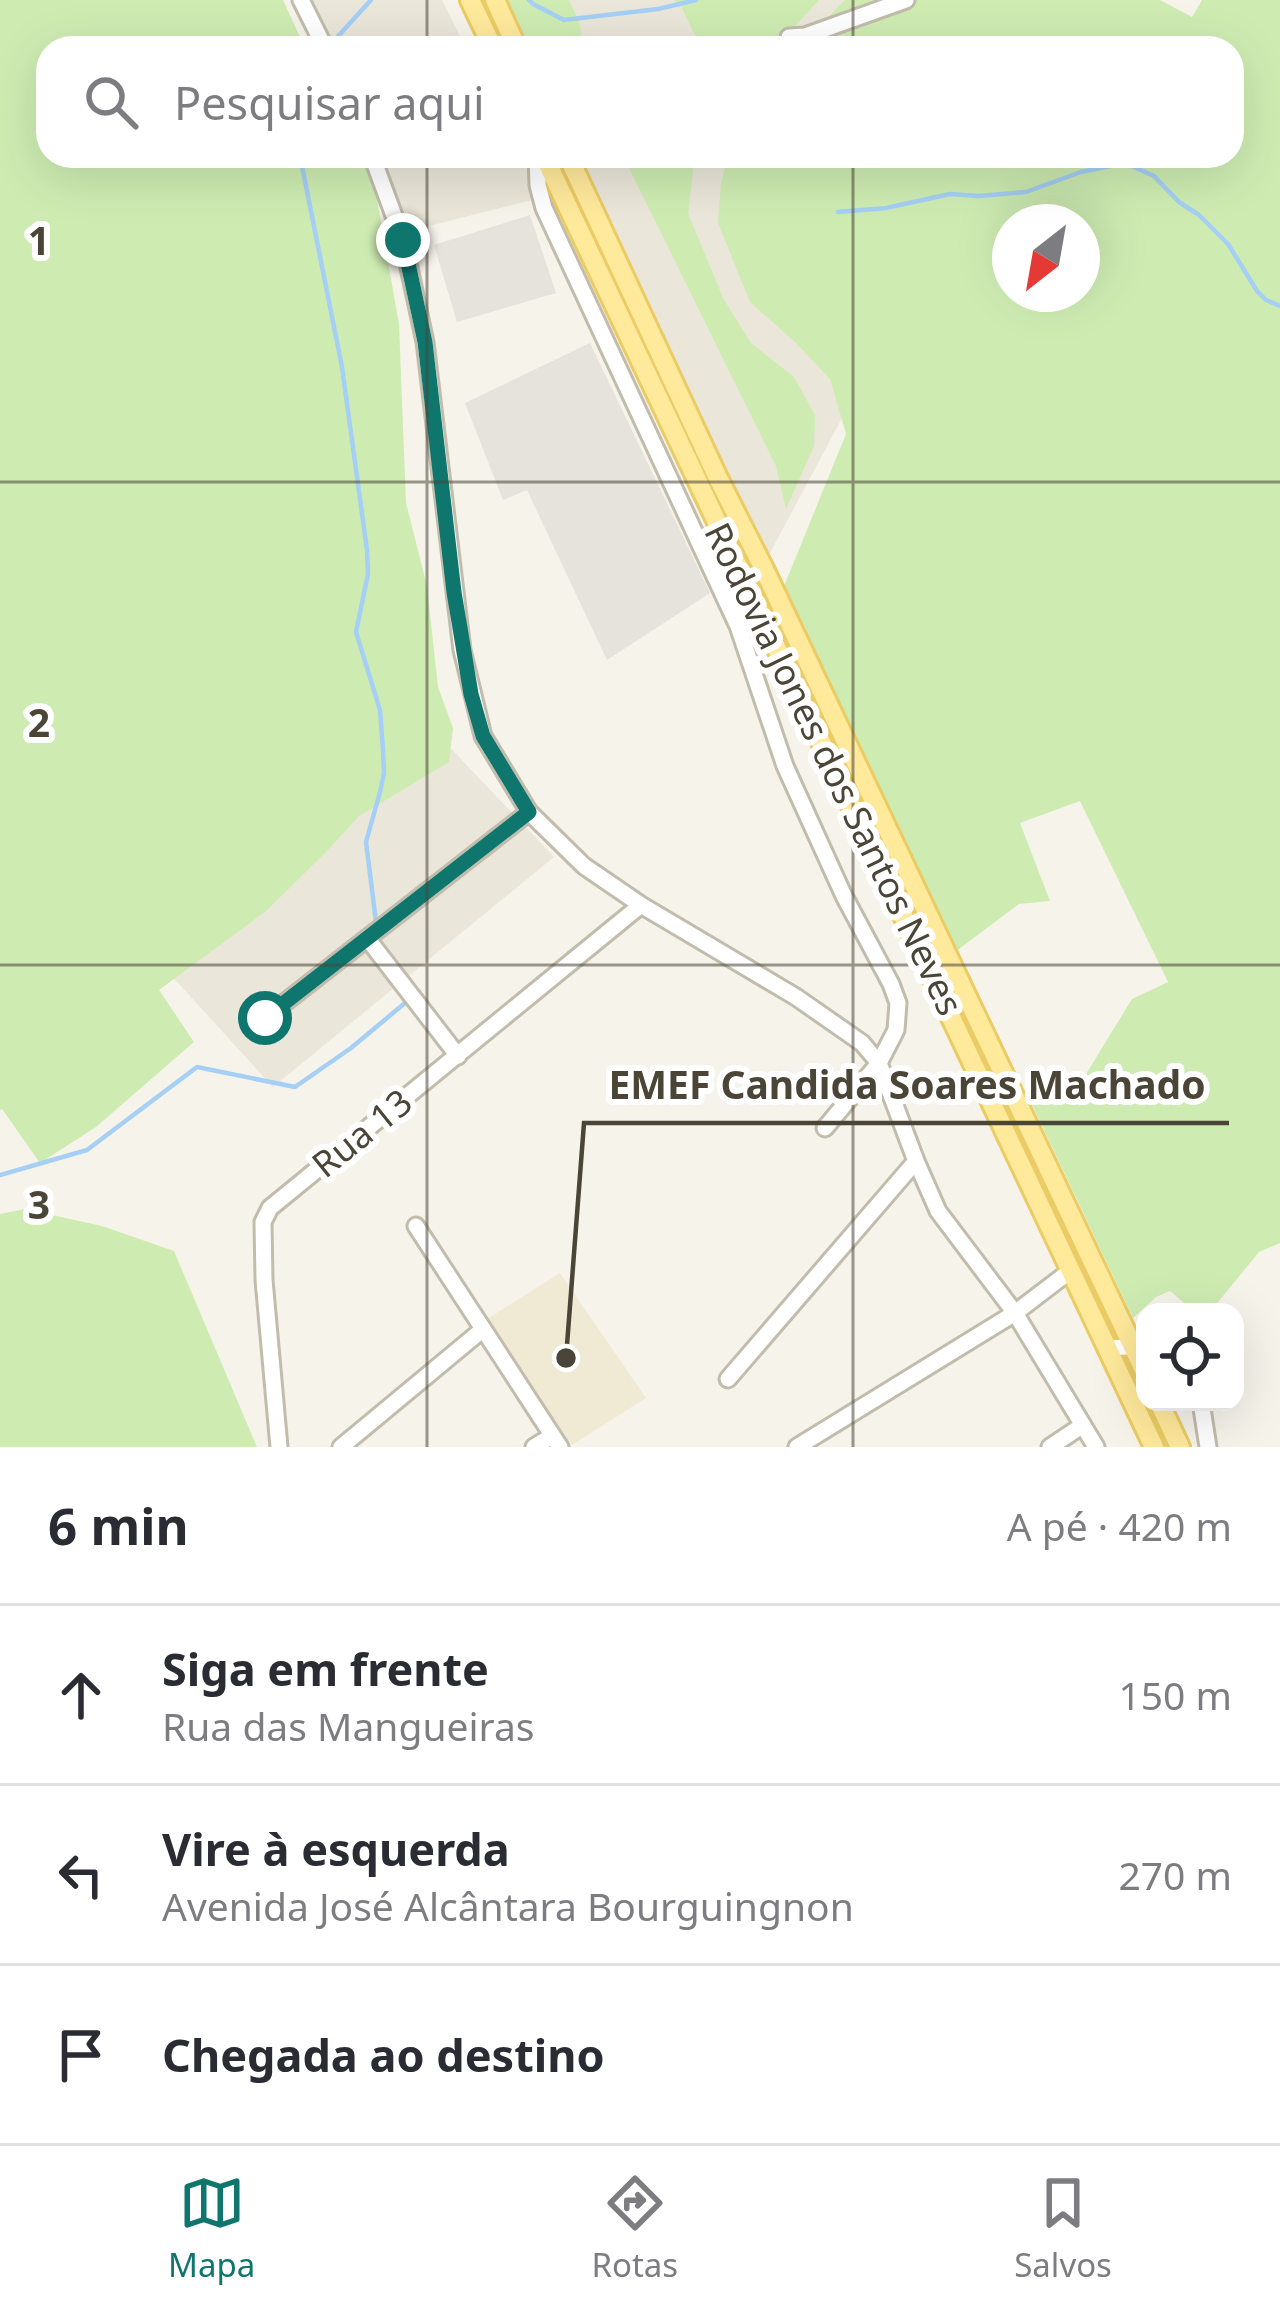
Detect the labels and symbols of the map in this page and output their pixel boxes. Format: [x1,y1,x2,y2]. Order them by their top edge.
north arrow [992,204,1100,312]
text: 1 [28,213,50,266]
route end [376,213,430,267]
street label: Rodovia Jones dos Santos Neves [694,514,975,1023]
text: 2 [28,695,50,748]
route start [238,991,292,1045]
callout: EMEF Candida Soares Machado [584,1048,1229,1123]
text: EMEF Candida Soares Machado [608,1057,1206,1110]
street label: Rua 13 [301,1077,422,1188]
text: 3 [28,1177,50,1230]

